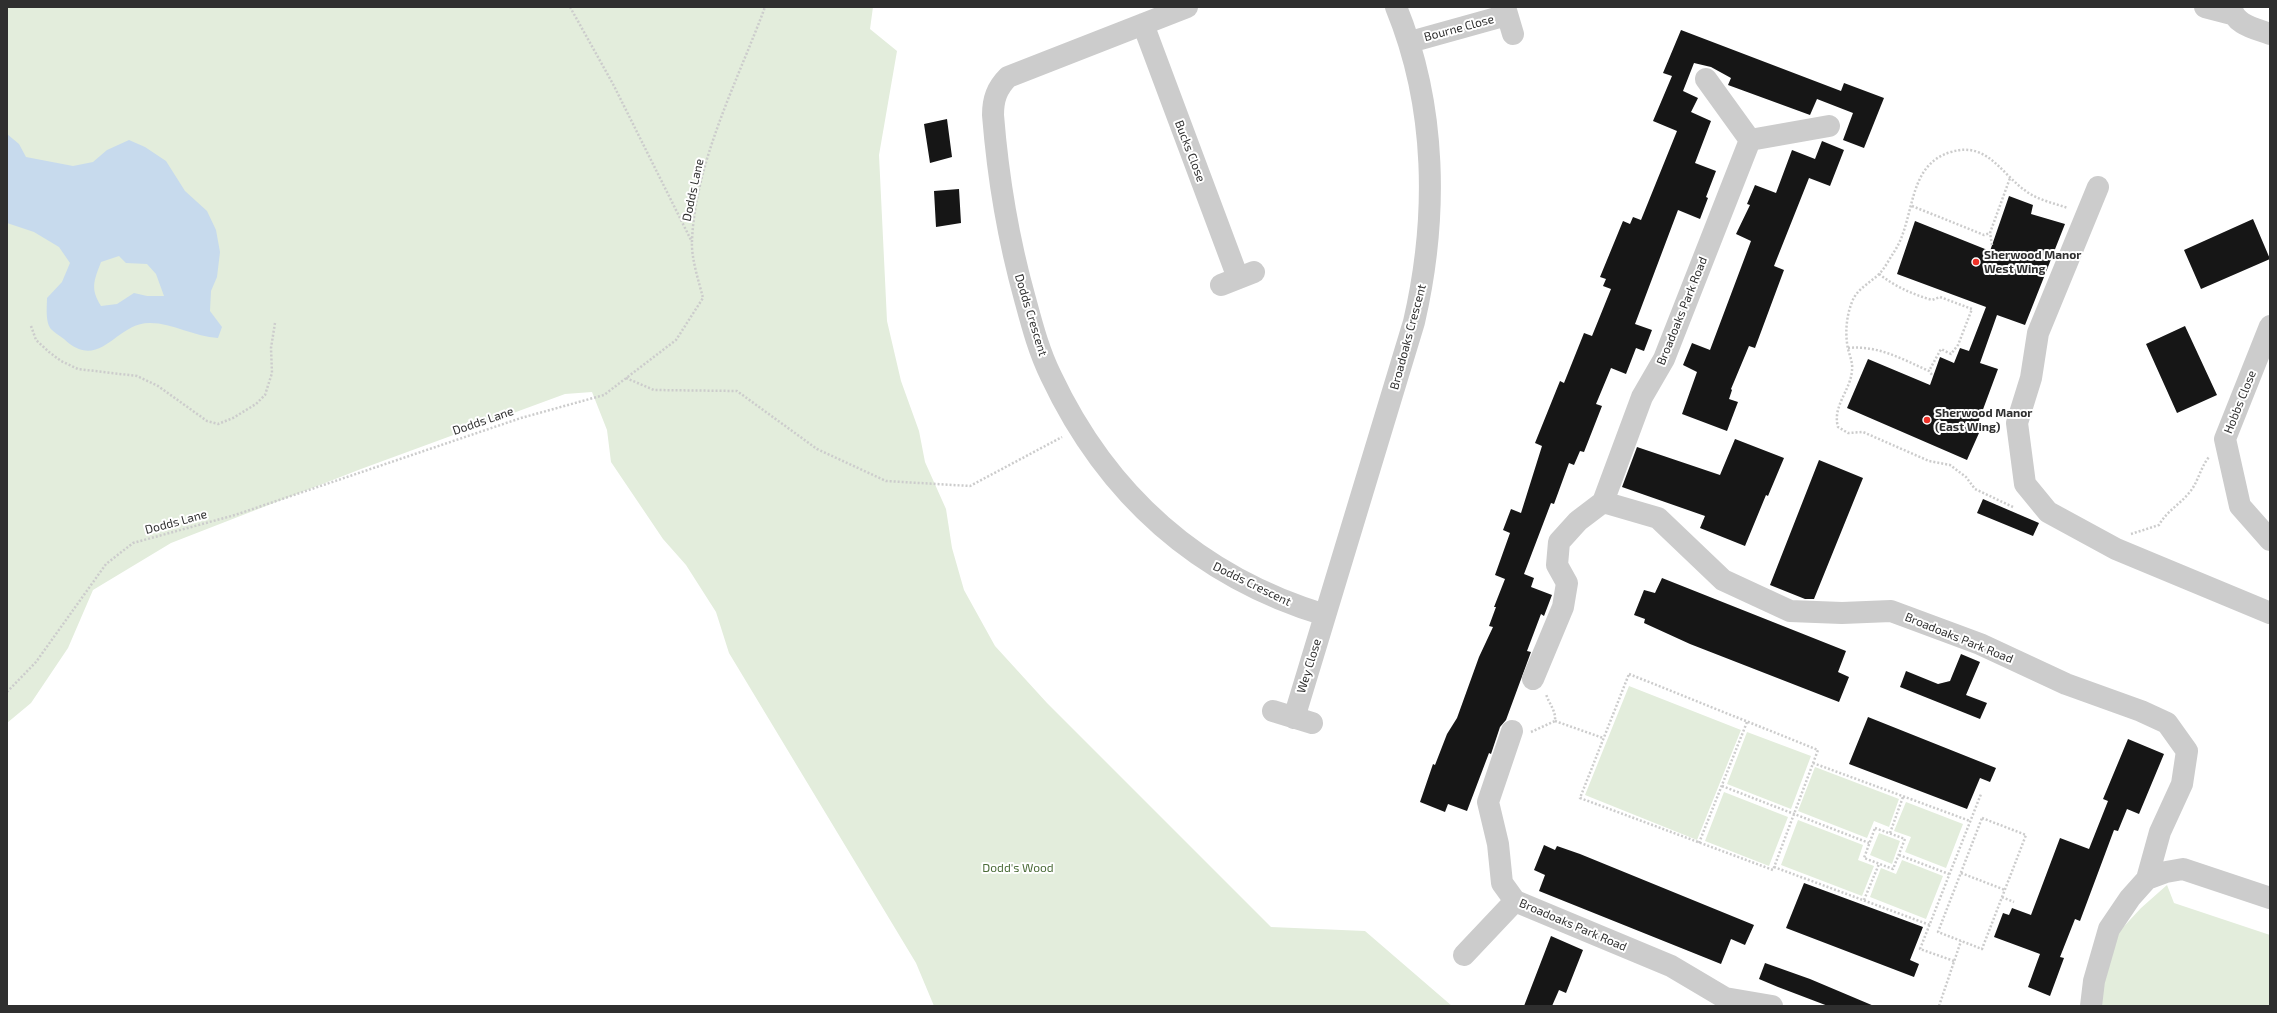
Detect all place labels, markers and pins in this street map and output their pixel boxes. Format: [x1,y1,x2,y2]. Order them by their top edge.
place label: Sherwood Manor West Wing [1984,248,2081,276]
marker: Sherwood Manor West Wing [1971,257,1981,267]
place label: Sherwood Manor (East Wing) [1935,406,2032,434]
marker: Sherwood Manor (East Wing) [1922,415,1932,425]

